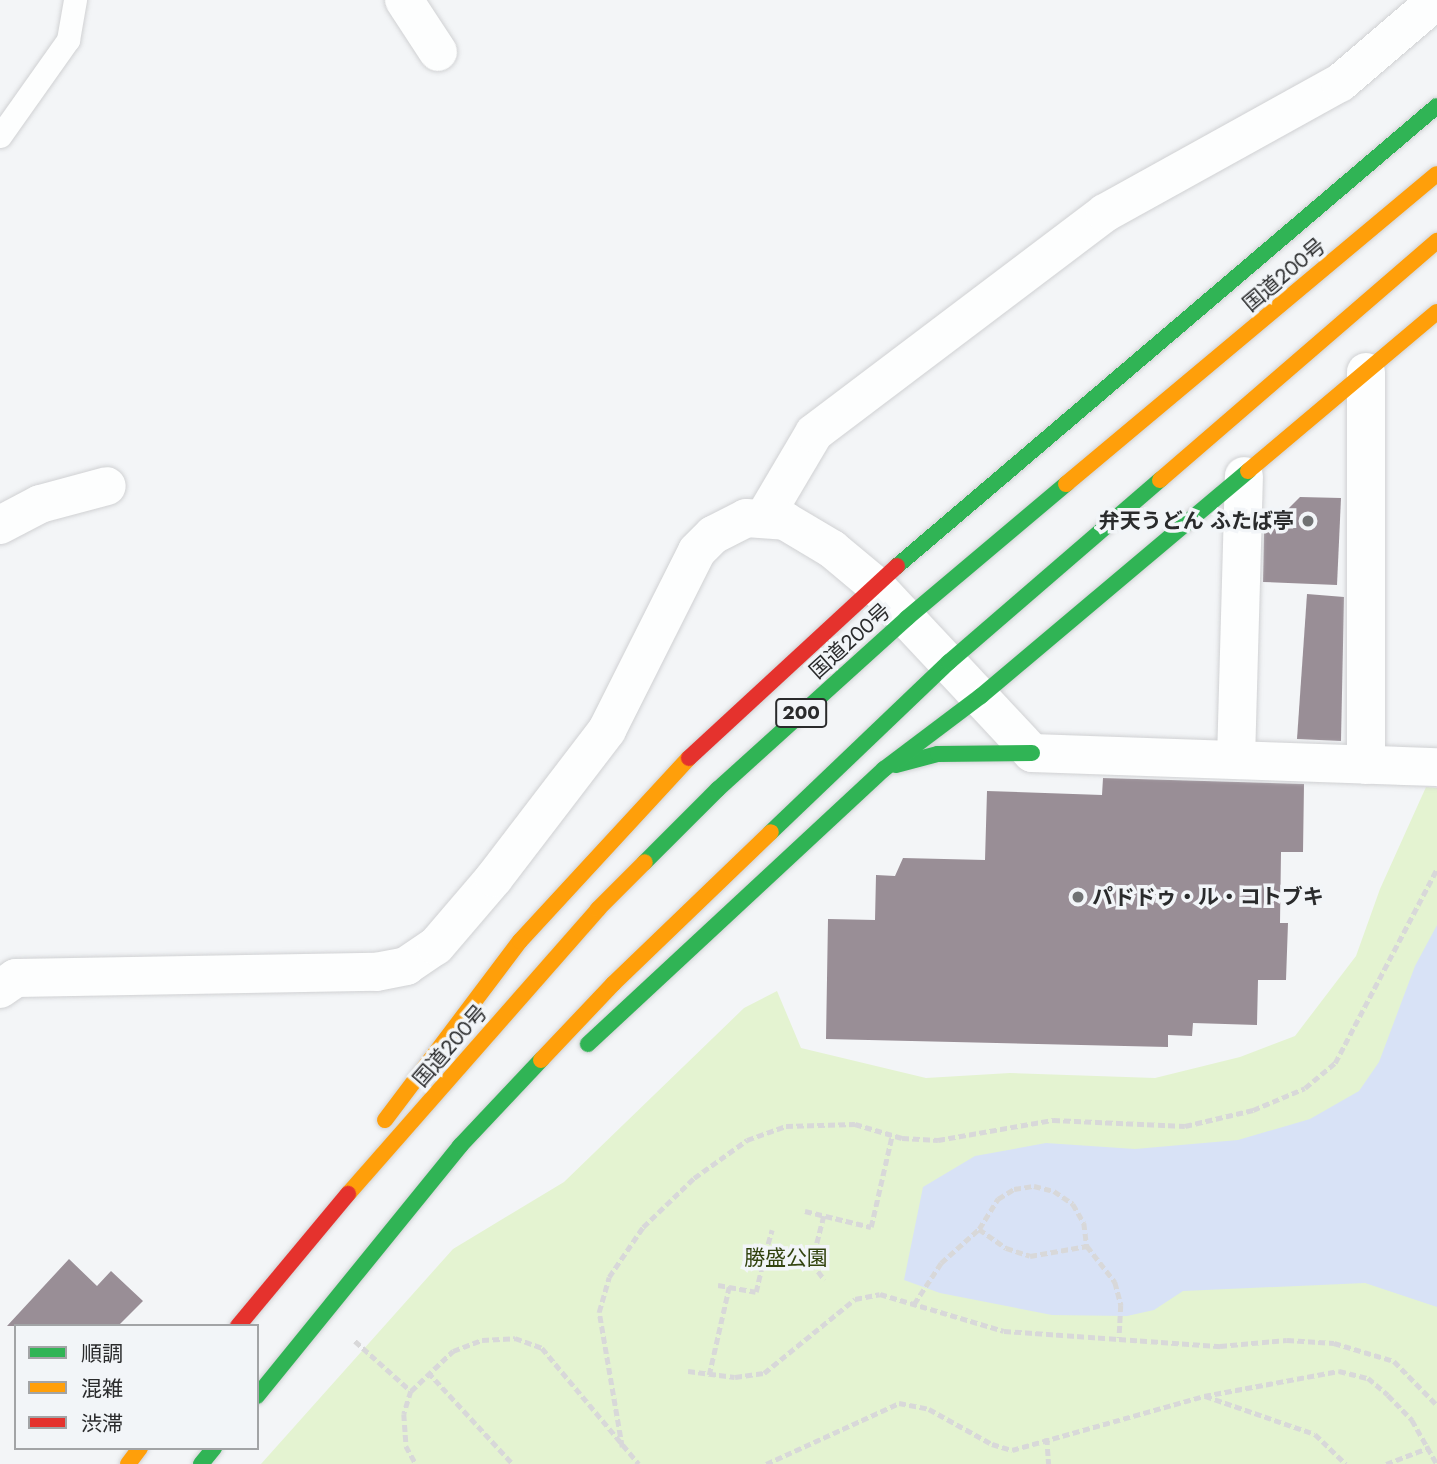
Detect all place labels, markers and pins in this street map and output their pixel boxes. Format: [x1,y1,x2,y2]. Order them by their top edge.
place label: 弁天うどん ふたば亭 [1099,508,1294,534]
marker: 弁天うどん ふたば亭 [1300,513,1316,529]
place label: パドドゥ・ル・コトブキ [1092,884,1323,910]
marker: パドドゥ・ル・コトブキ [1070,889,1086,905]

